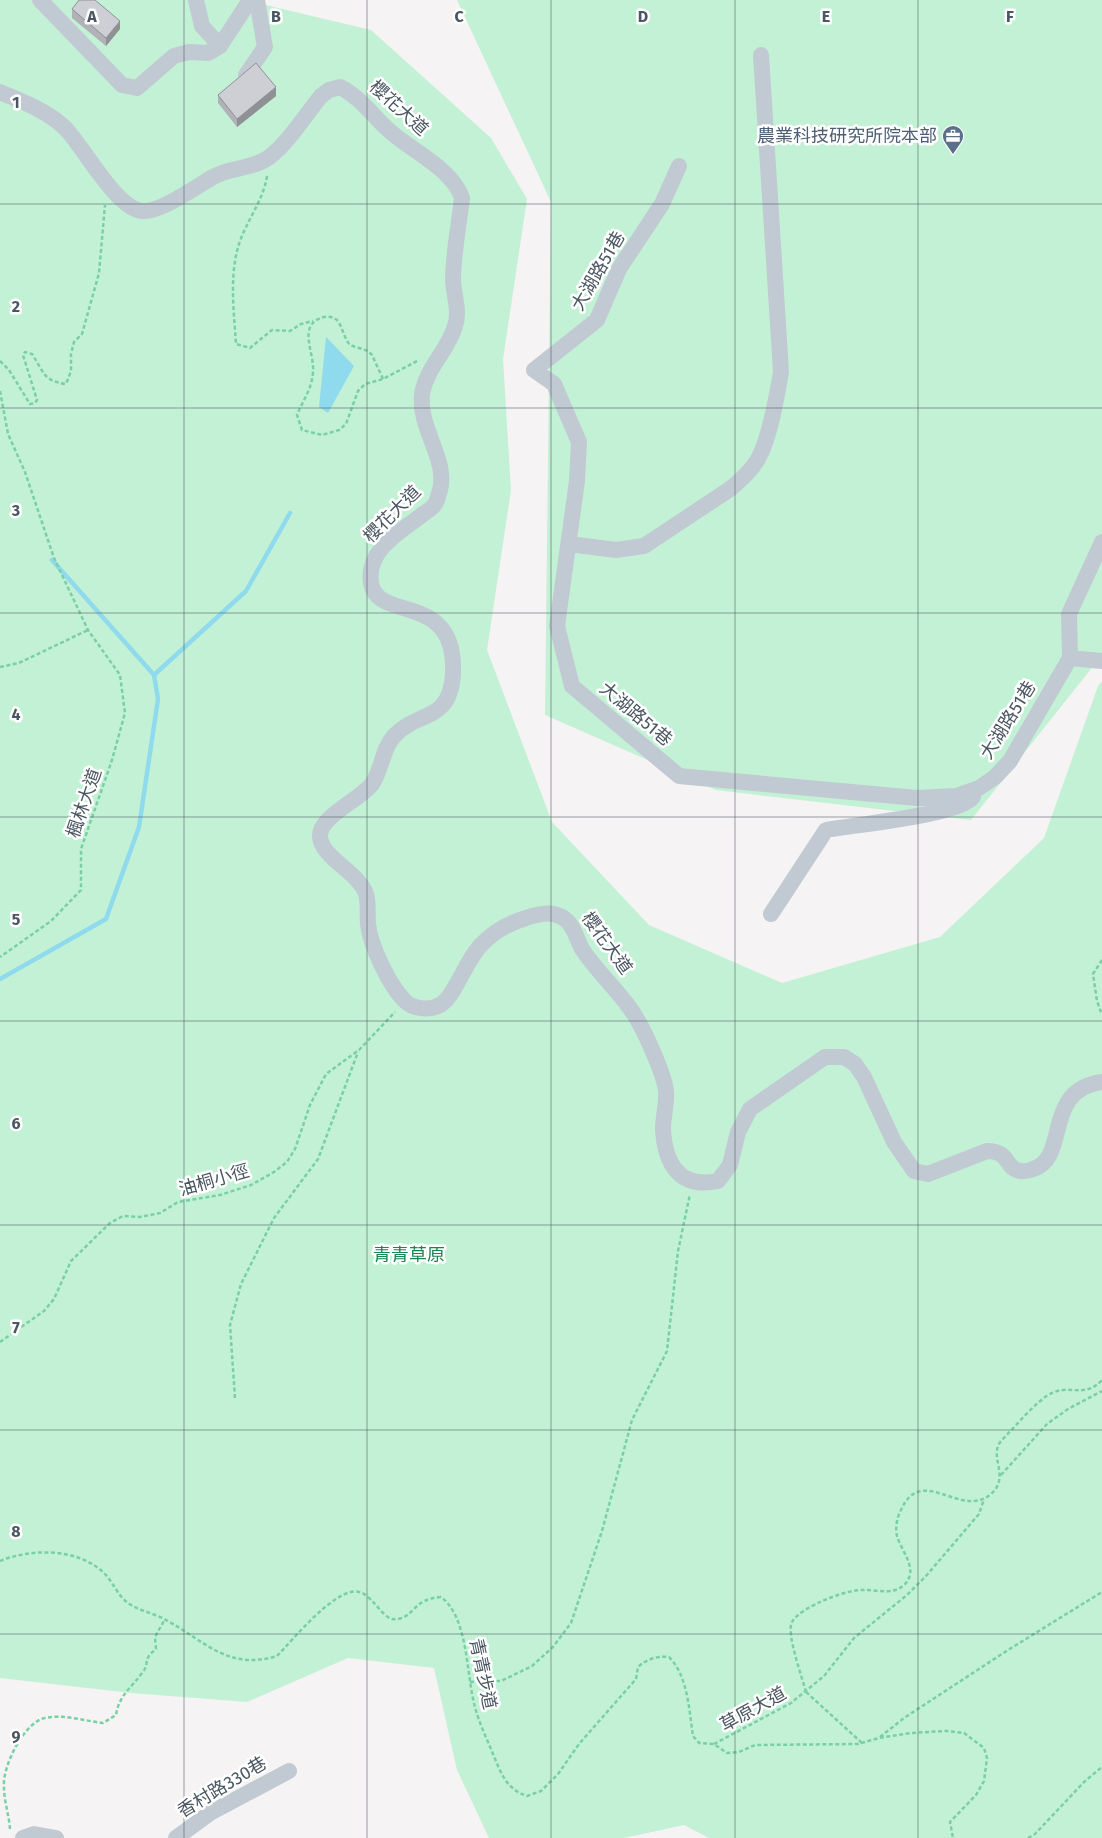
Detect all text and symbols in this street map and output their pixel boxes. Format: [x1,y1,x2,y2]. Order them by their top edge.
text: A [86,7,97,26]
text: B [271,7,281,26]
text: C [454,7,464,26]
text: D [638,7,648,26]
text: E [822,7,830,26]
text: F [1006,7,1014,26]
street label: 櫻花大道 [365,76,433,140]
text: 1 [12,93,20,112]
office icon: 農業科技研究所院本部 [941,124,965,155]
place label: 農業科技研究所院本部 [757,125,937,147]
street label: 大湖路51巷 [566,227,630,315]
text: 2 [12,297,20,316]
street label: 櫻花大道 [359,481,425,547]
text: 3 [11,501,20,520]
street label: 大湖路51巷 [595,677,677,751]
street label: 大湖路51巷 [975,677,1041,763]
text: 4 [11,705,21,724]
street label: 楓林大道 [62,765,106,841]
street label: 櫻花大道 [577,907,637,979]
text: 5 [12,910,21,929]
text: 6 [11,1114,21,1133]
street label: 油桐小徑 [176,1160,252,1200]
park label: 青青草原 [373,1244,445,1266]
text: 7 [12,1318,20,1337]
text: 8 [11,1522,21,1541]
street label: 青青步道 [465,1636,501,1712]
street label: 草原大道 [716,1682,790,1736]
text: 9 [12,1727,21,1746]
street label: 香村路330巷 [173,1752,271,1822]

